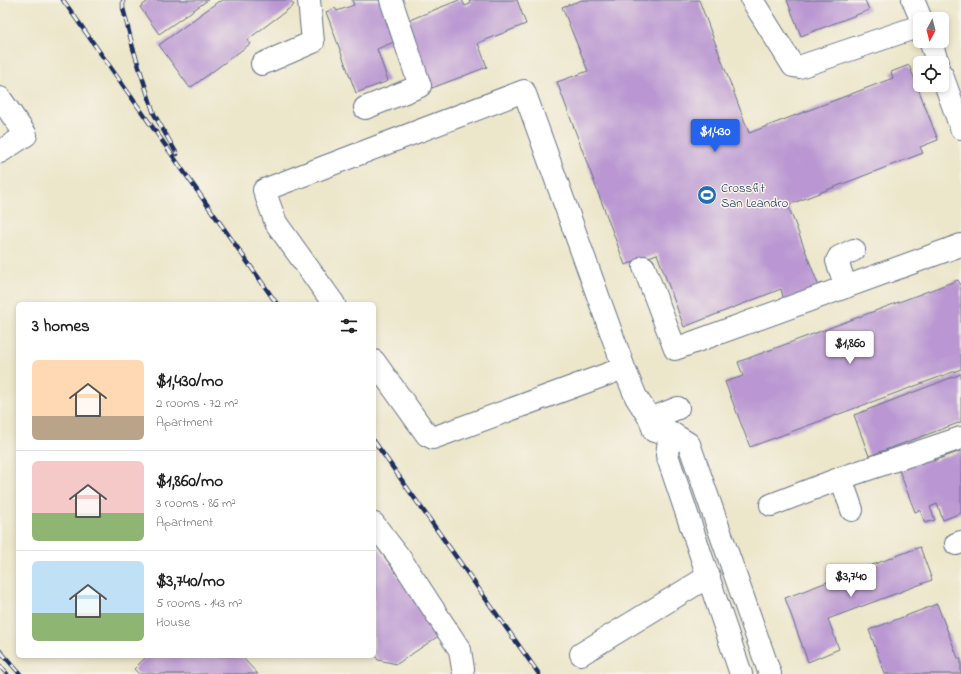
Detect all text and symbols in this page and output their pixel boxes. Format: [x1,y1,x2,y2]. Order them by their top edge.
north arrow [913,12,949,48]
map controls [913,12,949,92]
button: locate [913,56,949,92]
pin: $1,430 [682,119,748,153]
text: $1,430 [700,122,730,141]
place label: Crossfit San Leandro [721,179,788,213]
sports icon: Crossfit San Leandro [696,184,718,206]
text: 3 homes [32,314,90,339]
icon: filters [338,315,360,337]
pin: $1,860 [817,331,883,365]
text: $1,860 [835,334,865,353]
text: $1,430/mo [156,369,223,394]
icon: home [64,376,112,424]
text: 2 rooms · 72 m² [156,394,238,413]
text: Apartment [156,413,213,432]
text: $1,860/mo [156,469,223,494]
icon: home [64,477,112,525]
text: 3 rooms · 86 m² [156,494,236,513]
text: Apartment [156,513,213,532]
pin: $3,740 [818,564,884,598]
text: $3,740 [835,567,867,586]
text: $3,740/mo [156,569,225,594]
icon: home [64,577,112,625]
text: 5 rooms · 143 m² [156,594,242,613]
text: House [156,613,190,632]

